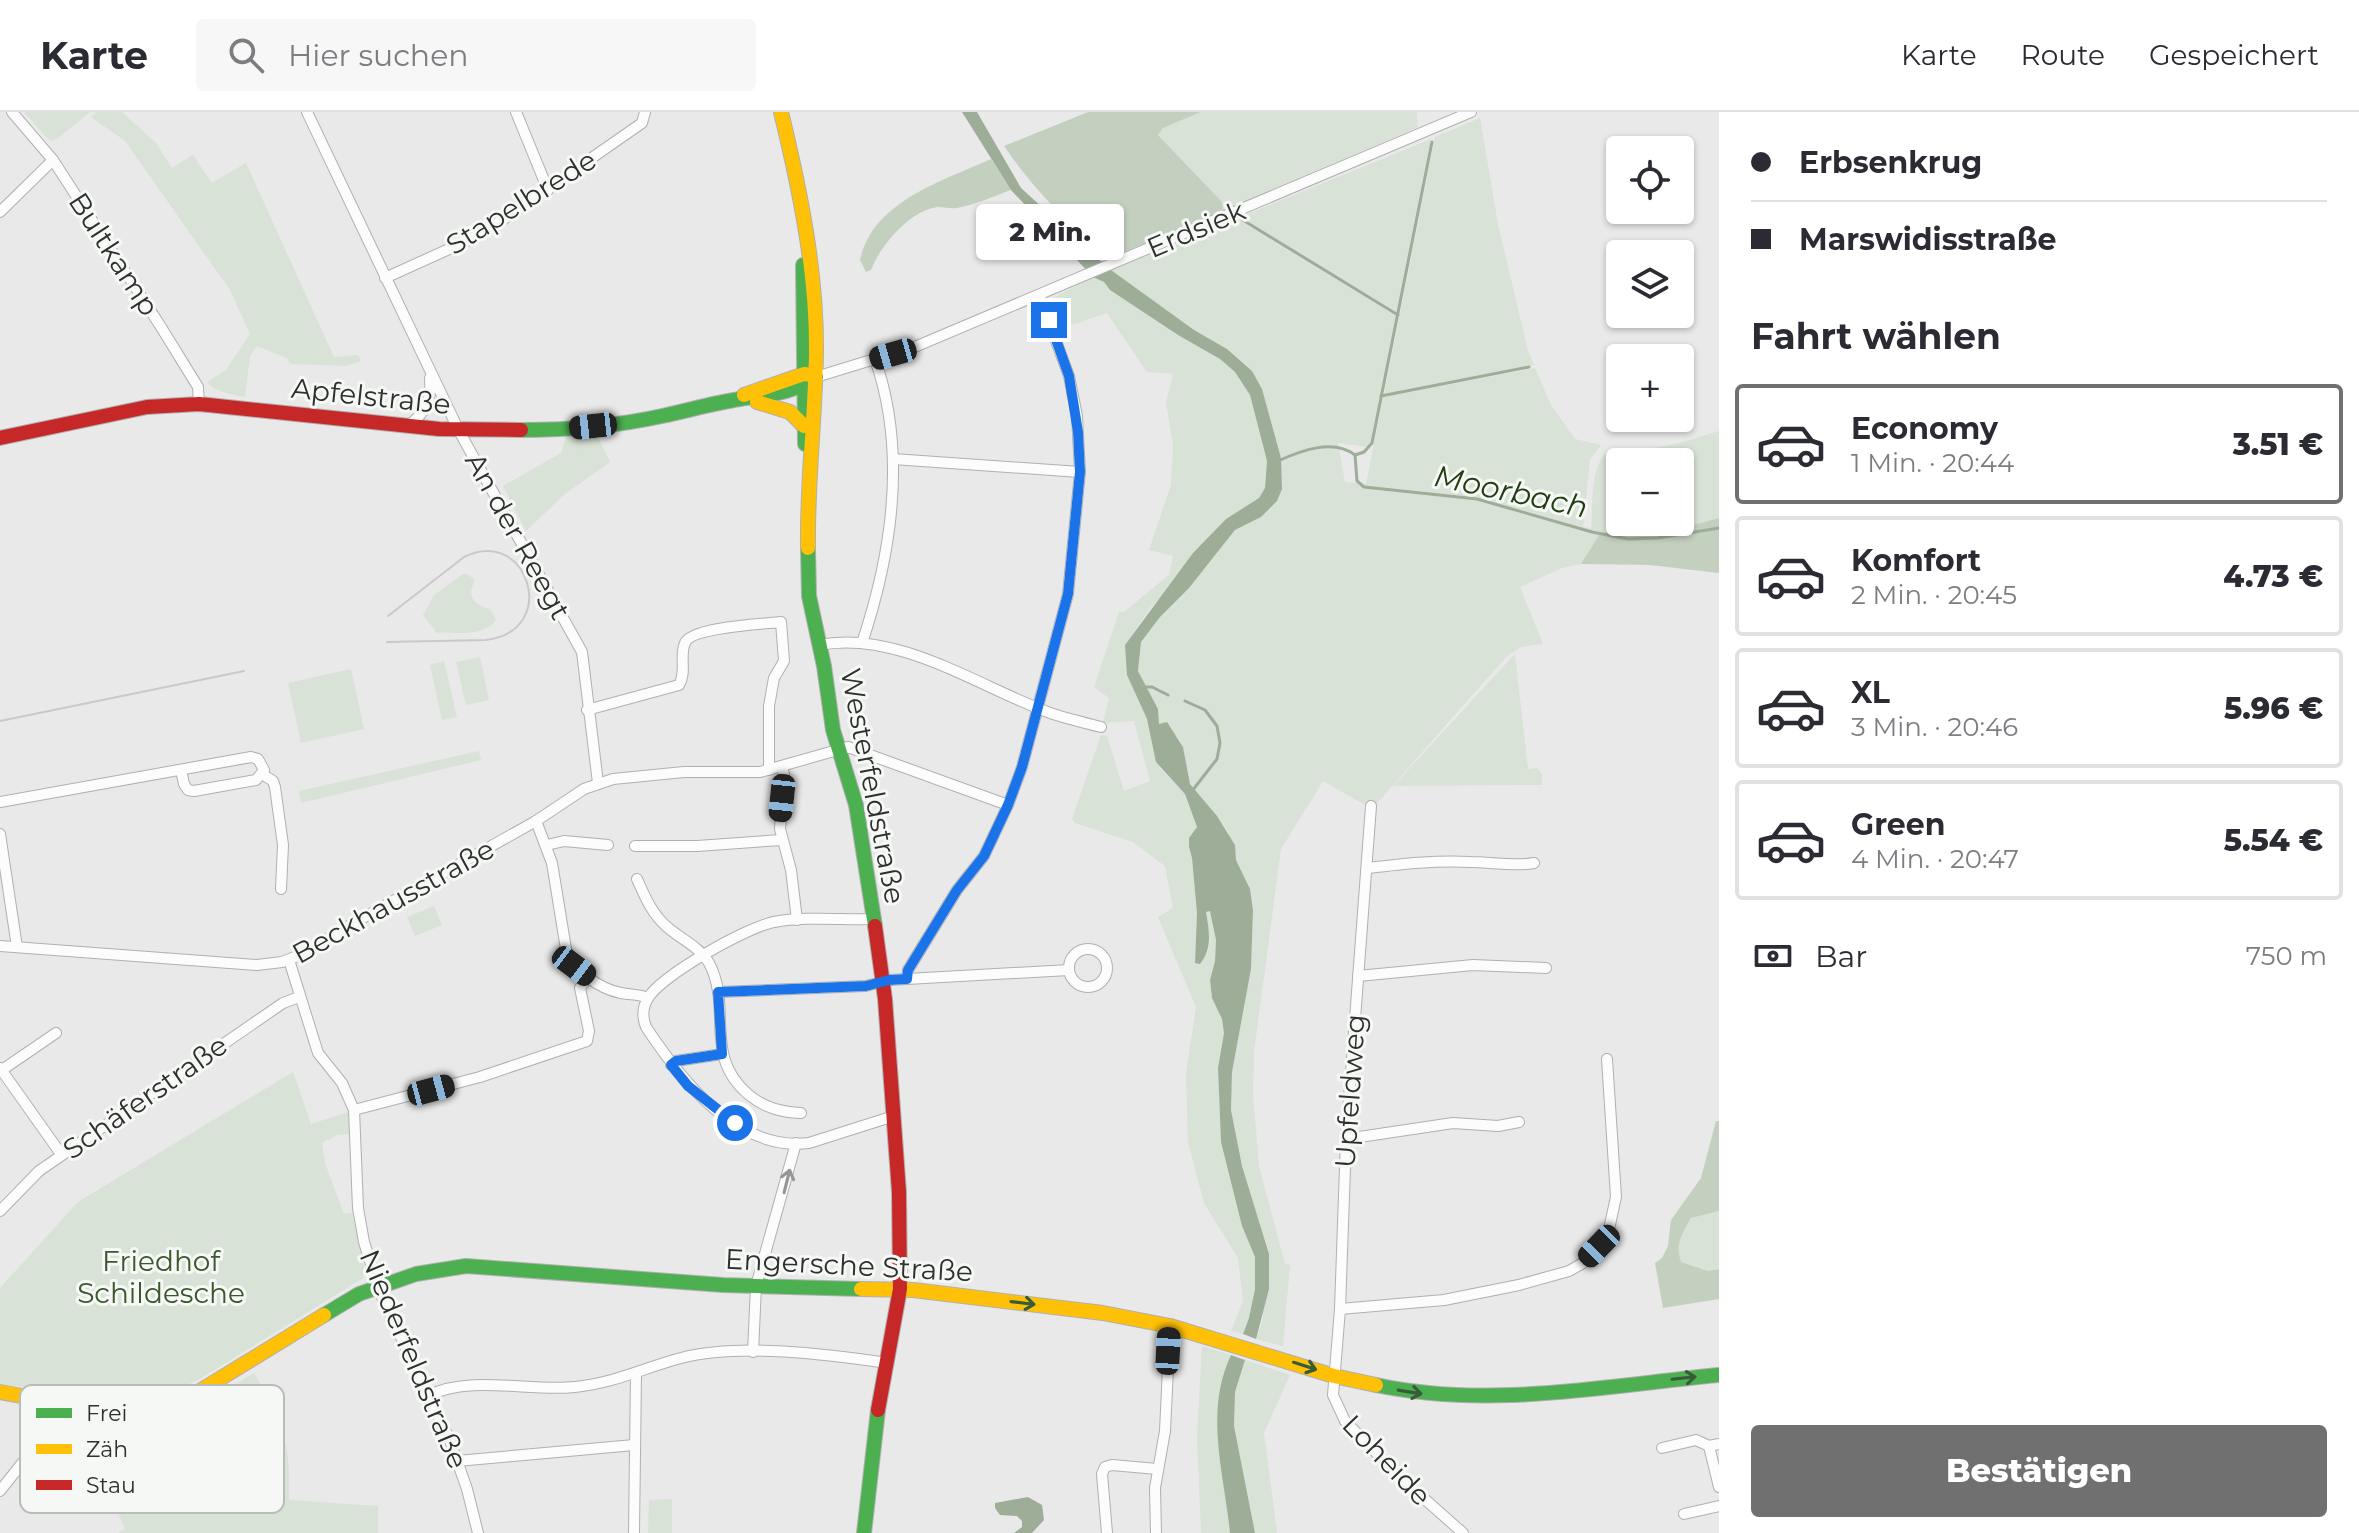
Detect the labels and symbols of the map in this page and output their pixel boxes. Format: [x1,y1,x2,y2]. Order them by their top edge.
street label: Stapelbrede [440,142,602,262]
street label: Bultkamp [62,186,166,322]
street label: Erdsiek [1142,193,1250,265]
callout: 2 Min. [975,204,1123,260]
route end [1031,302,1067,338]
car [867,336,919,372]
street label: Apfelstraße [290,371,452,421]
car [568,412,618,440]
street label: An der Reegt [458,447,578,625]
water label: Moorbach [1431,457,1591,526]
street label: Westerfeldstraße [834,665,912,907]
car [768,773,796,823]
street label: Beckhausstraße [286,831,500,971]
car [548,942,600,990]
street label: Upfeldweg [1328,1013,1372,1169]
street label: Schäferstraße [56,1028,234,1166]
car [405,1072,457,1108]
route start [717,1105,753,1141]
one-way arrow [780,1169,795,1195]
car [1574,1220,1624,1272]
street label: Engersche Straße [724,1242,974,1288]
park label: Friedhof Schildesche [77,1244,245,1310]
street label: Niederfeldstraße [353,1245,475,1473]
one-way arrow [1009,1295,1035,1310]
car [1155,1326,1181,1376]
one-way arrow [1293,1360,1318,1375]
one-way arrow [1670,1371,1697,1386]
legend [20,1385,284,1513]
one-way arrow [1397,1385,1422,1400]
text: Frei [86,1400,127,1427]
street label: Loheide [1335,1408,1439,1512]
text: Zäh [86,1436,128,1463]
text: Stau [86,1472,136,1499]

